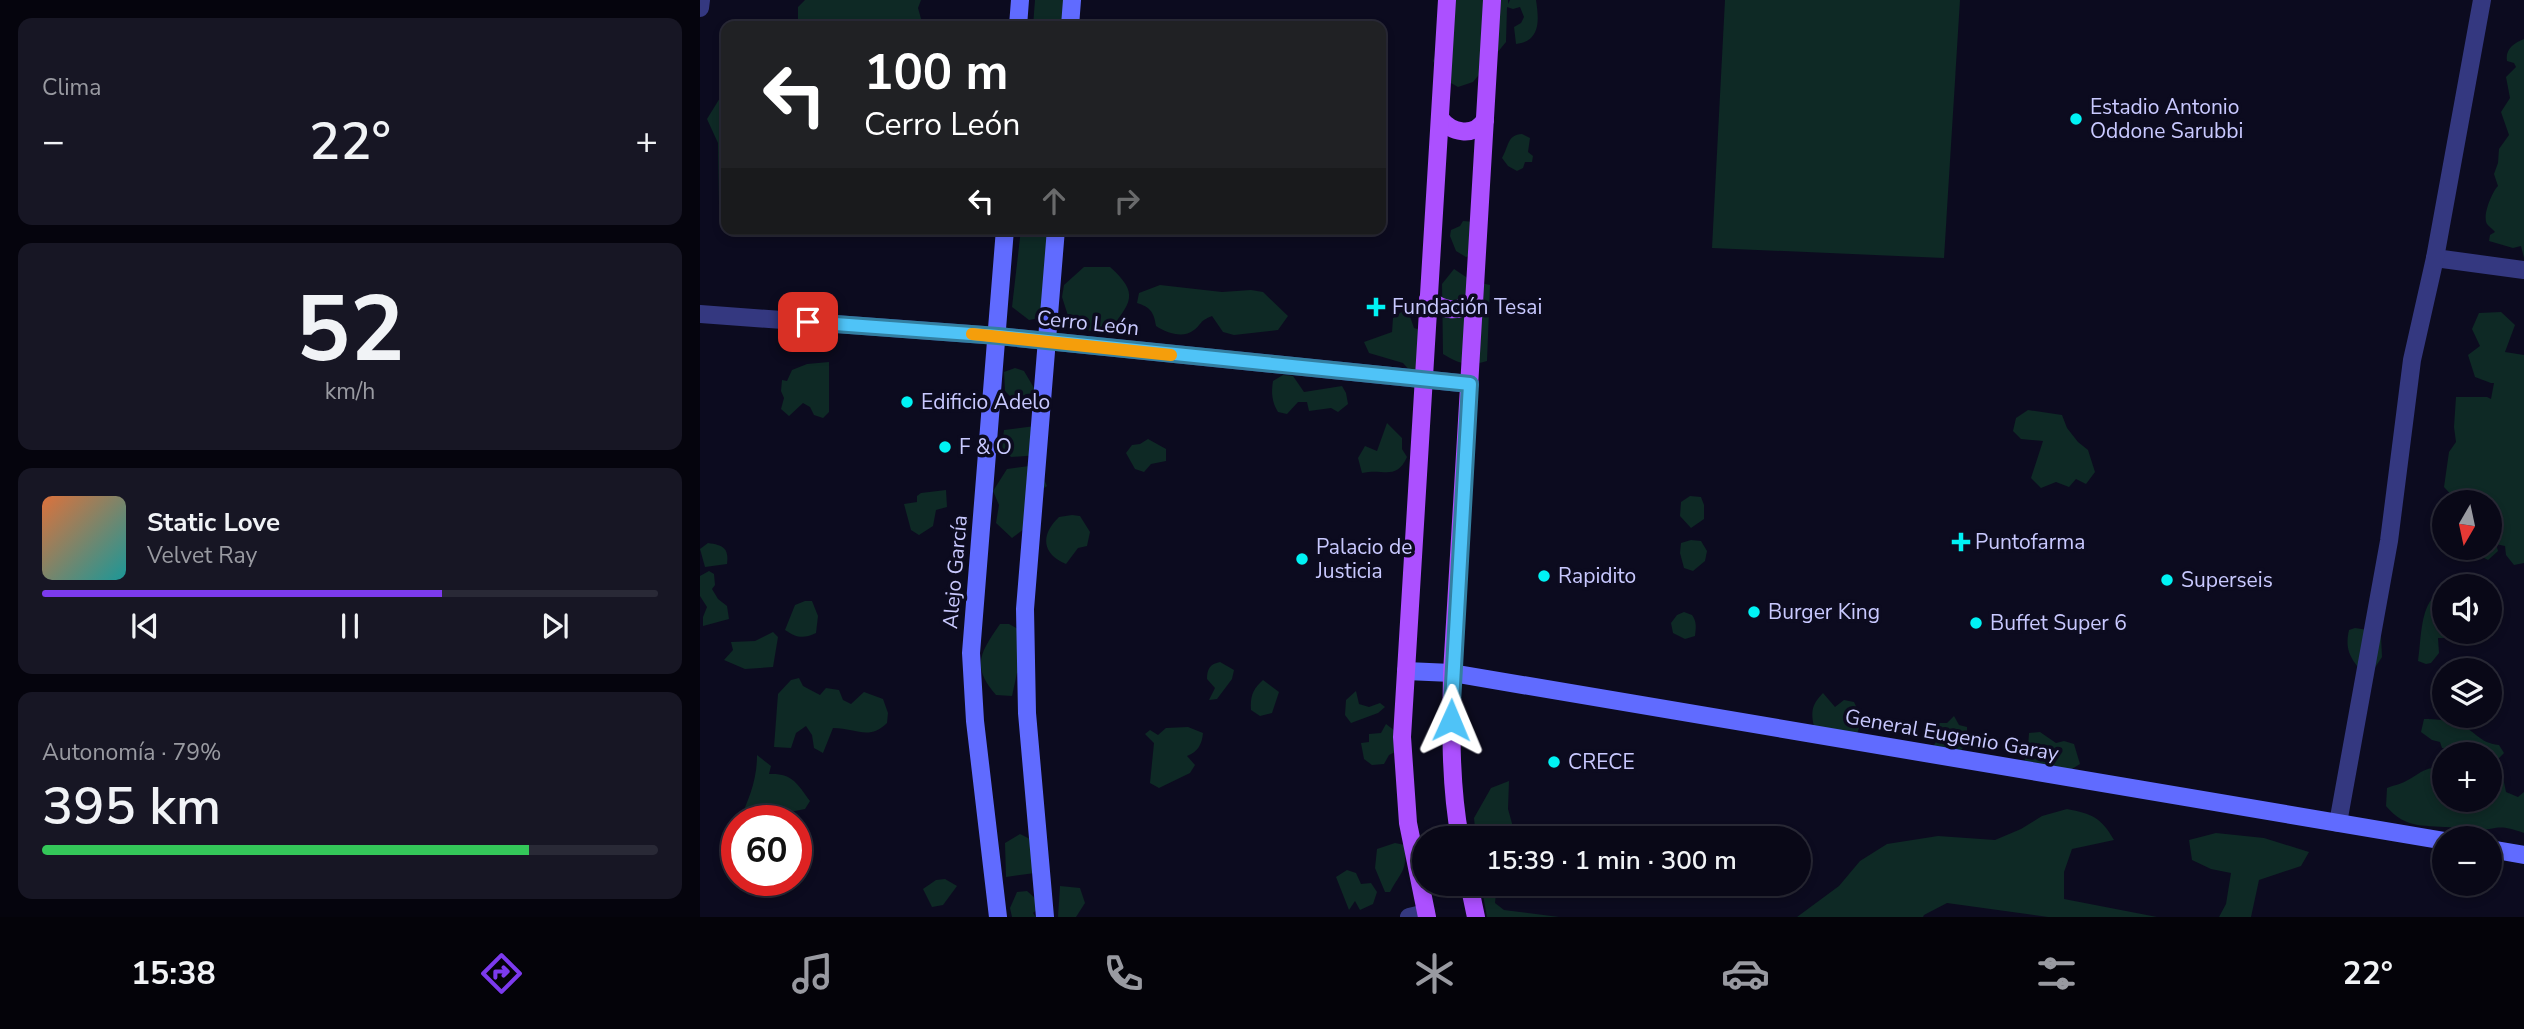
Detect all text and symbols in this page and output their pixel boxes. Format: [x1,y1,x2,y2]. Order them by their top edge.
text: 100 m [864,39,1008,106]
icon: left [749,49,840,140]
text: Clima [42,72,102,103]
place label: Estadio Antonio Oddone Sarubbi [2090,93,2243,145]
text: Cerro León [864,103,1020,146]
text: 22° [309,106,391,177]
marker: Estadio Antonio Oddone Sarubbi [2068,111,2084,127]
text: − [42,116,65,167]
text: + [635,116,658,167]
icon: left [962,182,1000,220]
icon: ahead [1035,182,1073,220]
icon: right [1108,182,1146,220]
text: 52 [295,268,405,392]
pin [778,292,838,352]
place label: Fundación Tesai [1392,293,1542,321]
marker: Fundación Tesai [1366,297,1386,317]
icon: arrive [789,303,827,341]
street label: Cerro León [1036,304,1140,342]
text: km/h [325,376,375,407]
place label: Edificio Adelo [921,388,1050,416]
marker: Edificio Adelo [899,394,915,410]
place label: F & O [959,433,1012,461]
marker: F & O [937,439,953,455]
north arrow [2432,490,2502,560]
map controls [2432,490,2502,896]
text: Static Love [147,505,280,540]
street label: Alejo García [936,514,974,630]
place label: Puntofarma [1975,528,2085,556]
place label: Palacio de Justicia [1315,533,1412,585]
marker: Puntofarma [1953,534,1969,550]
text: Velvet Ray [147,540,257,571]
marker: Palacio de Justicia [1294,551,1310,567]
place label: Rapidito [1558,562,1636,590]
place label: Superseis [2181,566,2273,594]
marker: Rapidito [1536,568,1552,584]
marker: Superseis [2159,572,2175,588]
button: sound [2432,574,2502,644]
place label: Burger King [1768,598,1880,626]
marker: Burger King [1746,604,1762,620]
icon: previous [126,607,164,645]
icon: pause [331,607,369,645]
icon: next [536,607,574,645]
place label: Buffet Super 6 [1990,609,2127,637]
marker: Buffet Super 6 [1968,615,1984,631]
button: layers [2432,658,2502,728]
position arrow [1414,683,1488,757]
street label: General Eugenio Garay [1843,702,2061,768]
text: Autonomía · 79% [42,737,222,768]
button: + [2432,742,2502,812]
place label: CRECE [1568,748,1635,776]
marker: CRECE [1546,754,1562,770]
text: 395 km [42,771,221,842]
speed limit sign: 60 [721,805,812,896]
button: − [2432,826,2502,896]
text: 15:39 · 1 min · 300 m [1486,843,1737,878]
icon: directions [477,949,526,998]
icon: music [788,949,837,998]
icon: phone [1099,949,1148,998]
icon: climate [1410,949,1459,998]
icon: car [1721,949,1770,998]
icon: filters [2032,949,2081,998]
text: 15:38 [131,952,216,995]
text: 22° [2342,952,2393,995]

